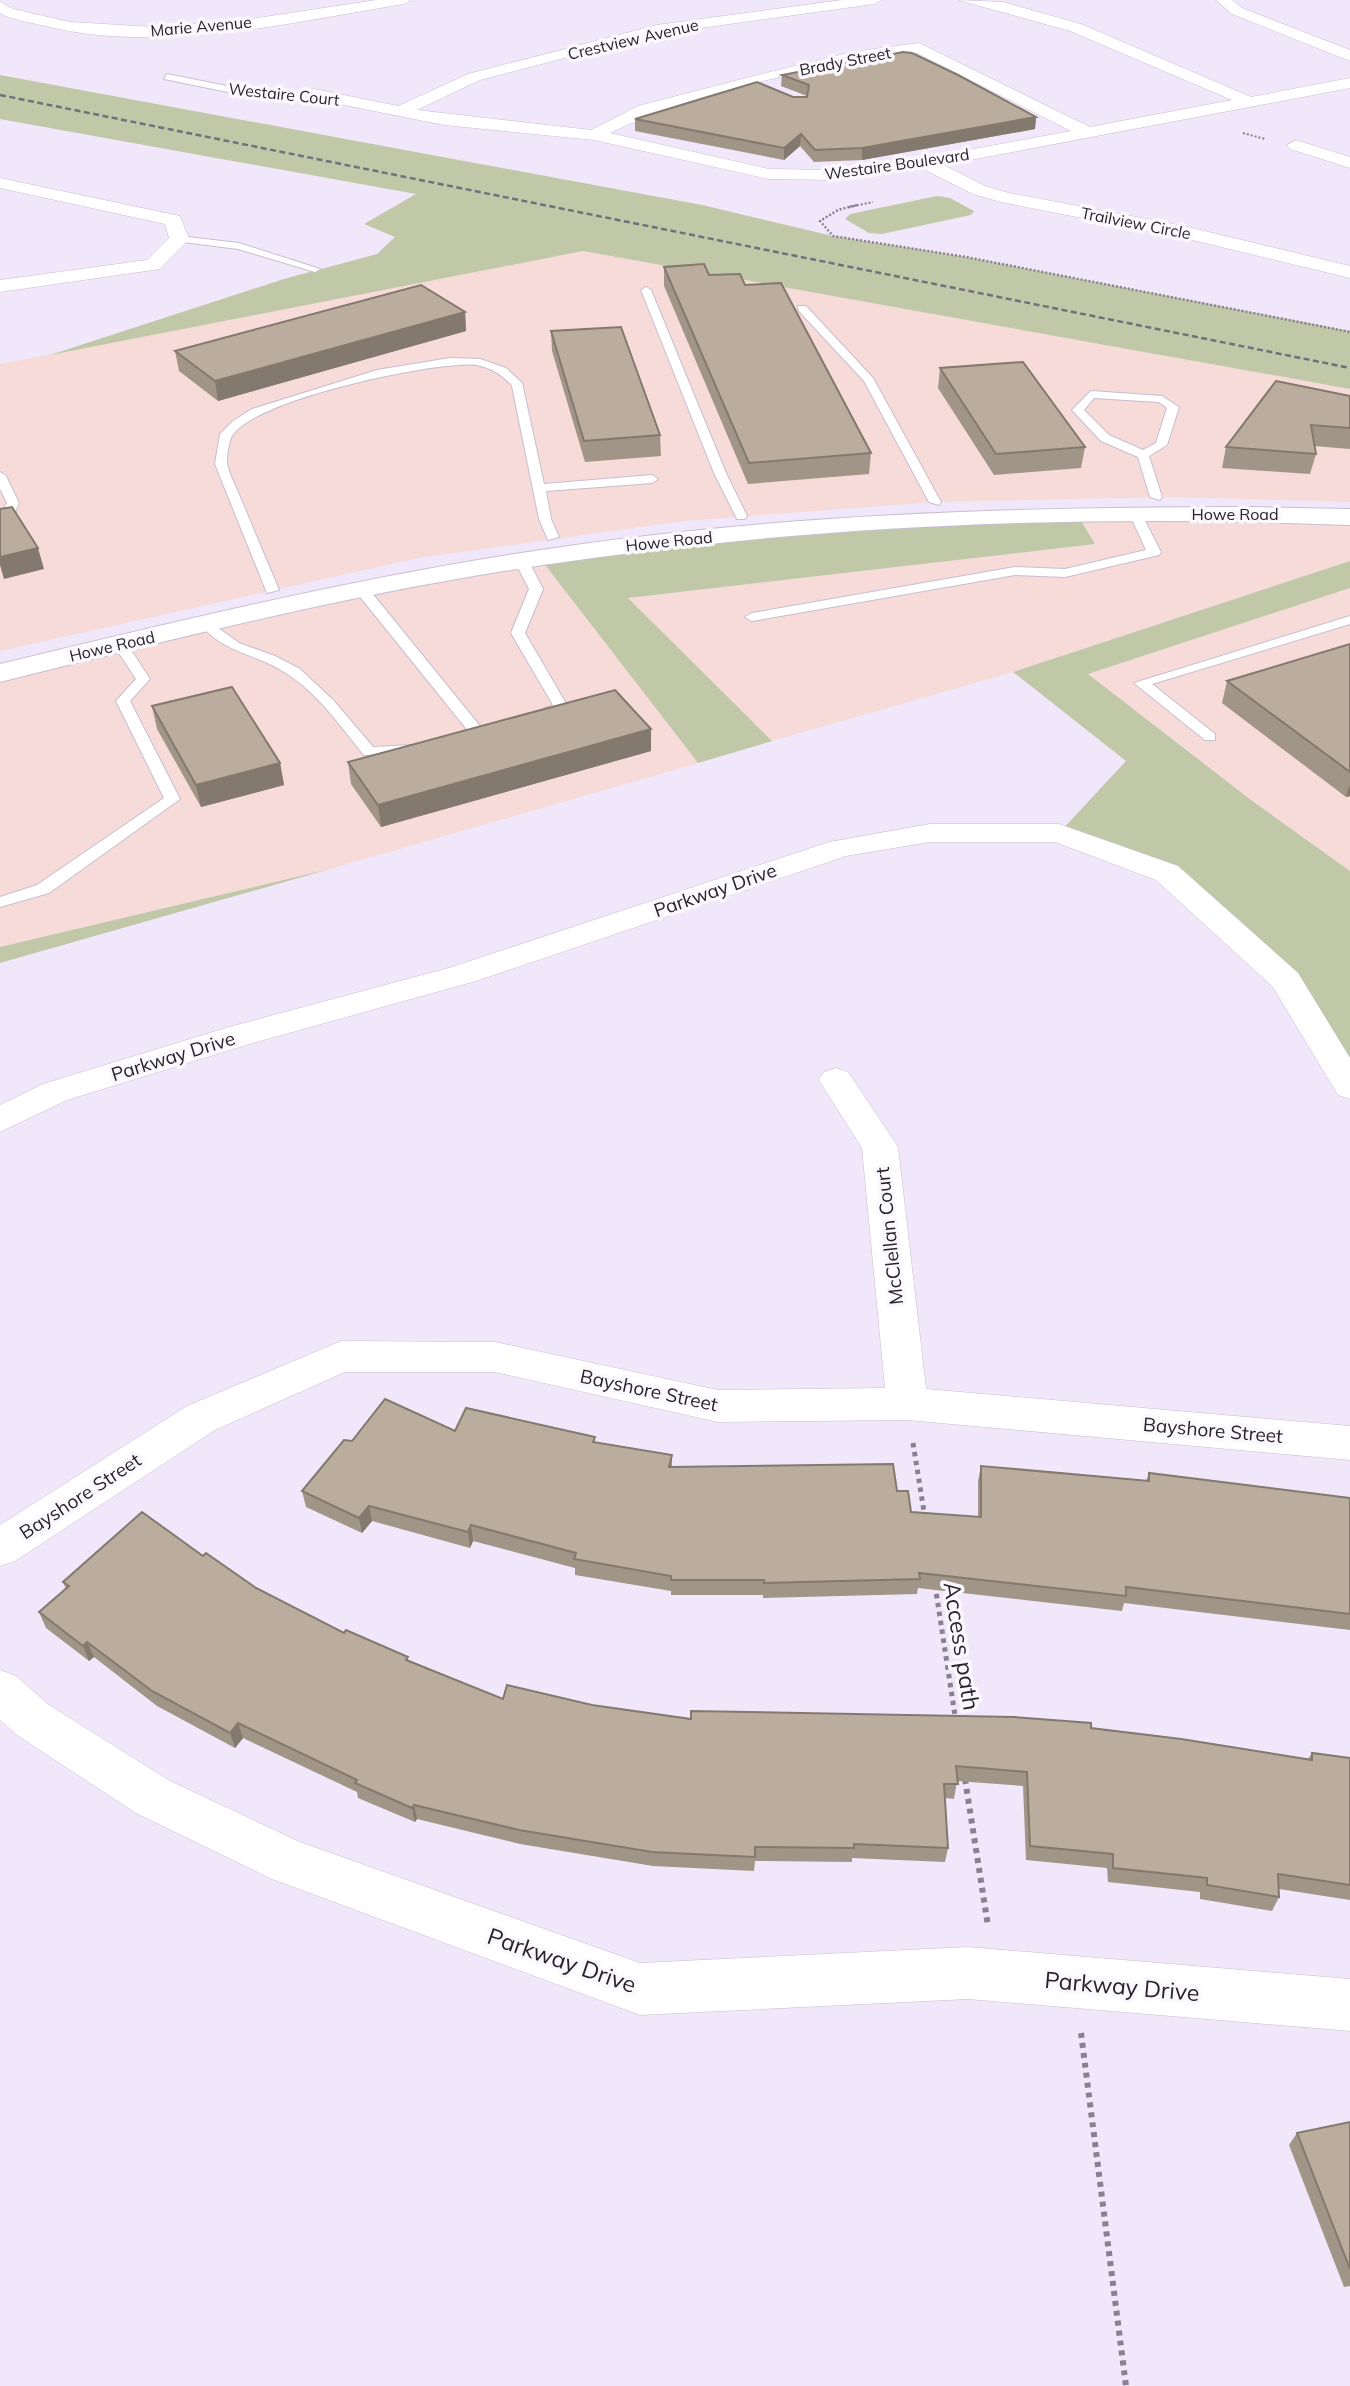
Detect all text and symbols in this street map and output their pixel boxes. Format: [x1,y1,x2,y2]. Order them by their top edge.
street label: Marie Avenue [150,12,252,40]
street label: Crestview Avenue [566,14,700,64]
street label: Brady Street [798,42,893,80]
street label: Westaire Court [227,78,341,110]
street label: Westaire Boulevard [823,144,971,184]
street label: Trailview Circle [1079,203,1193,243]
street label: Howe Road [1191,504,1279,524]
street label: Howe Road [625,526,713,556]
street label: Howe Road [67,626,157,666]
street label: Parkway Drive [650,858,780,922]
street label: Parkway Drive [108,1026,238,1086]
street label: McClellan Court [870,1166,908,1306]
street label: Bayshore Street [578,1364,720,1416]
street label: Bayshore Street [1142,1412,1284,1448]
street label: Bayshore Street [15,1448,146,1544]
street label: Access path [938,1580,986,1712]
street label: Parkway Drive [484,1921,640,1999]
street label: Parkway Drive [1043,1965,1201,2007]

